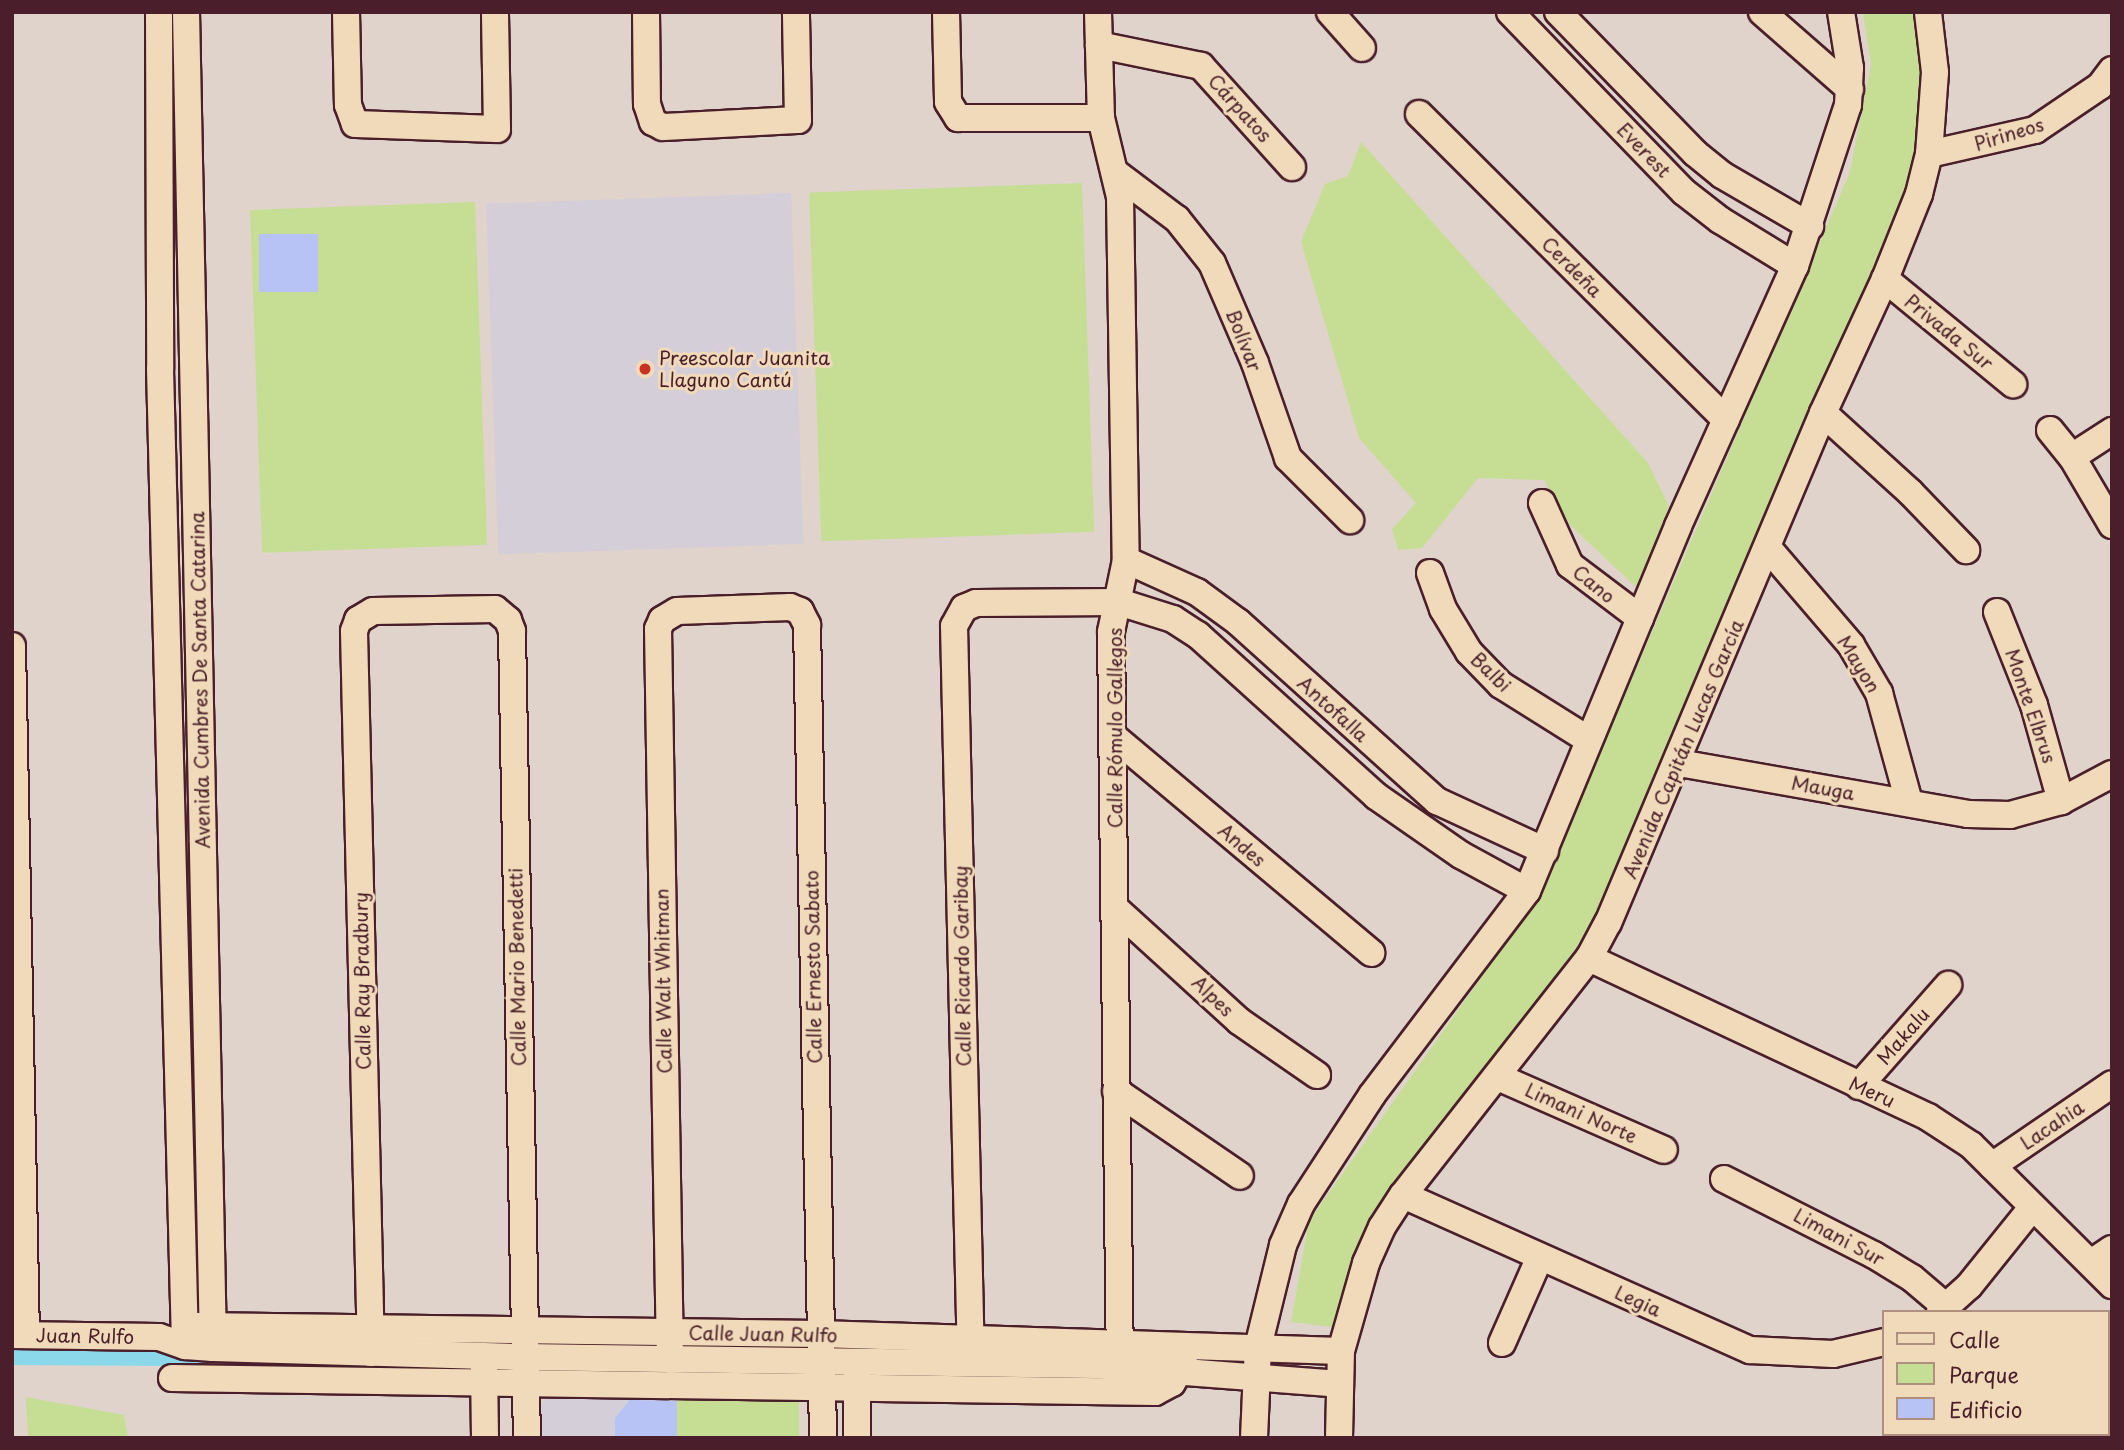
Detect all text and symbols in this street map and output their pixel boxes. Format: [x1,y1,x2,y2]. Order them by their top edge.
street label: Cárpatos [1204,69,1276,147]
street label: Pirineos [1971,113,2047,155]
street label: Everest [1613,118,1675,182]
street label: Cerdeña [1537,232,1607,302]
street label: Privada Sur [1900,289,1998,375]
street label: Bolívar [1221,306,1267,374]
place label: Preescolar Juanita Llaguno Cantú [659,347,832,391]
marker: Preescolar Juanita Llaguno Cantú [637,361,653,377]
street label: Avenida Cumbres De Santa Catarina [186,511,214,849]
street label: Cano [1568,560,1620,608]
street label: Avenida Capitán Lucas García [1618,616,1748,882]
street label: Calle Rómulo Gallegos [1104,626,1126,830]
street label: Mayon [1833,631,1885,697]
street label: Monte Elbrus [2001,645,2061,767]
street label: Balbi [1466,647,1516,697]
street label: Antofalla [1293,671,1373,747]
street label: Mauga [1790,771,1856,805]
street label: Andes [1214,819,1270,871]
street label: Calle Ricardo Garibay [949,865,975,1067]
street label: Calle Mario Benedetti [504,867,530,1067]
street label: Calle Ernesto Sabato [800,870,826,1064]
street label: Calle Walt Whitman [650,888,676,1074]
street label: Calle Ray Bradbury [349,891,375,1071]
street label: Alpes [1187,971,1239,1021]
street label: Makalu [1872,1003,1934,1069]
street label: Meru [1845,1072,1899,1112]
street label: Limani Norte [1522,1078,1640,1148]
street label: Lacahia [2016,1096,2088,1154]
street label: Limani Sur [1790,1204,1888,1270]
street label: Legia [1611,1281,1665,1321]
legend [1882,1310,2110,1436]
street label: Calle Juan Rulfo [687,1321,839,1347]
text: Calle [1949,1323,2000,1355]
street label: Juan Rulfo [36,1324,134,1348]
text: Parque [1949,1358,2019,1390]
text: Edificio [1949,1393,2022,1425]

